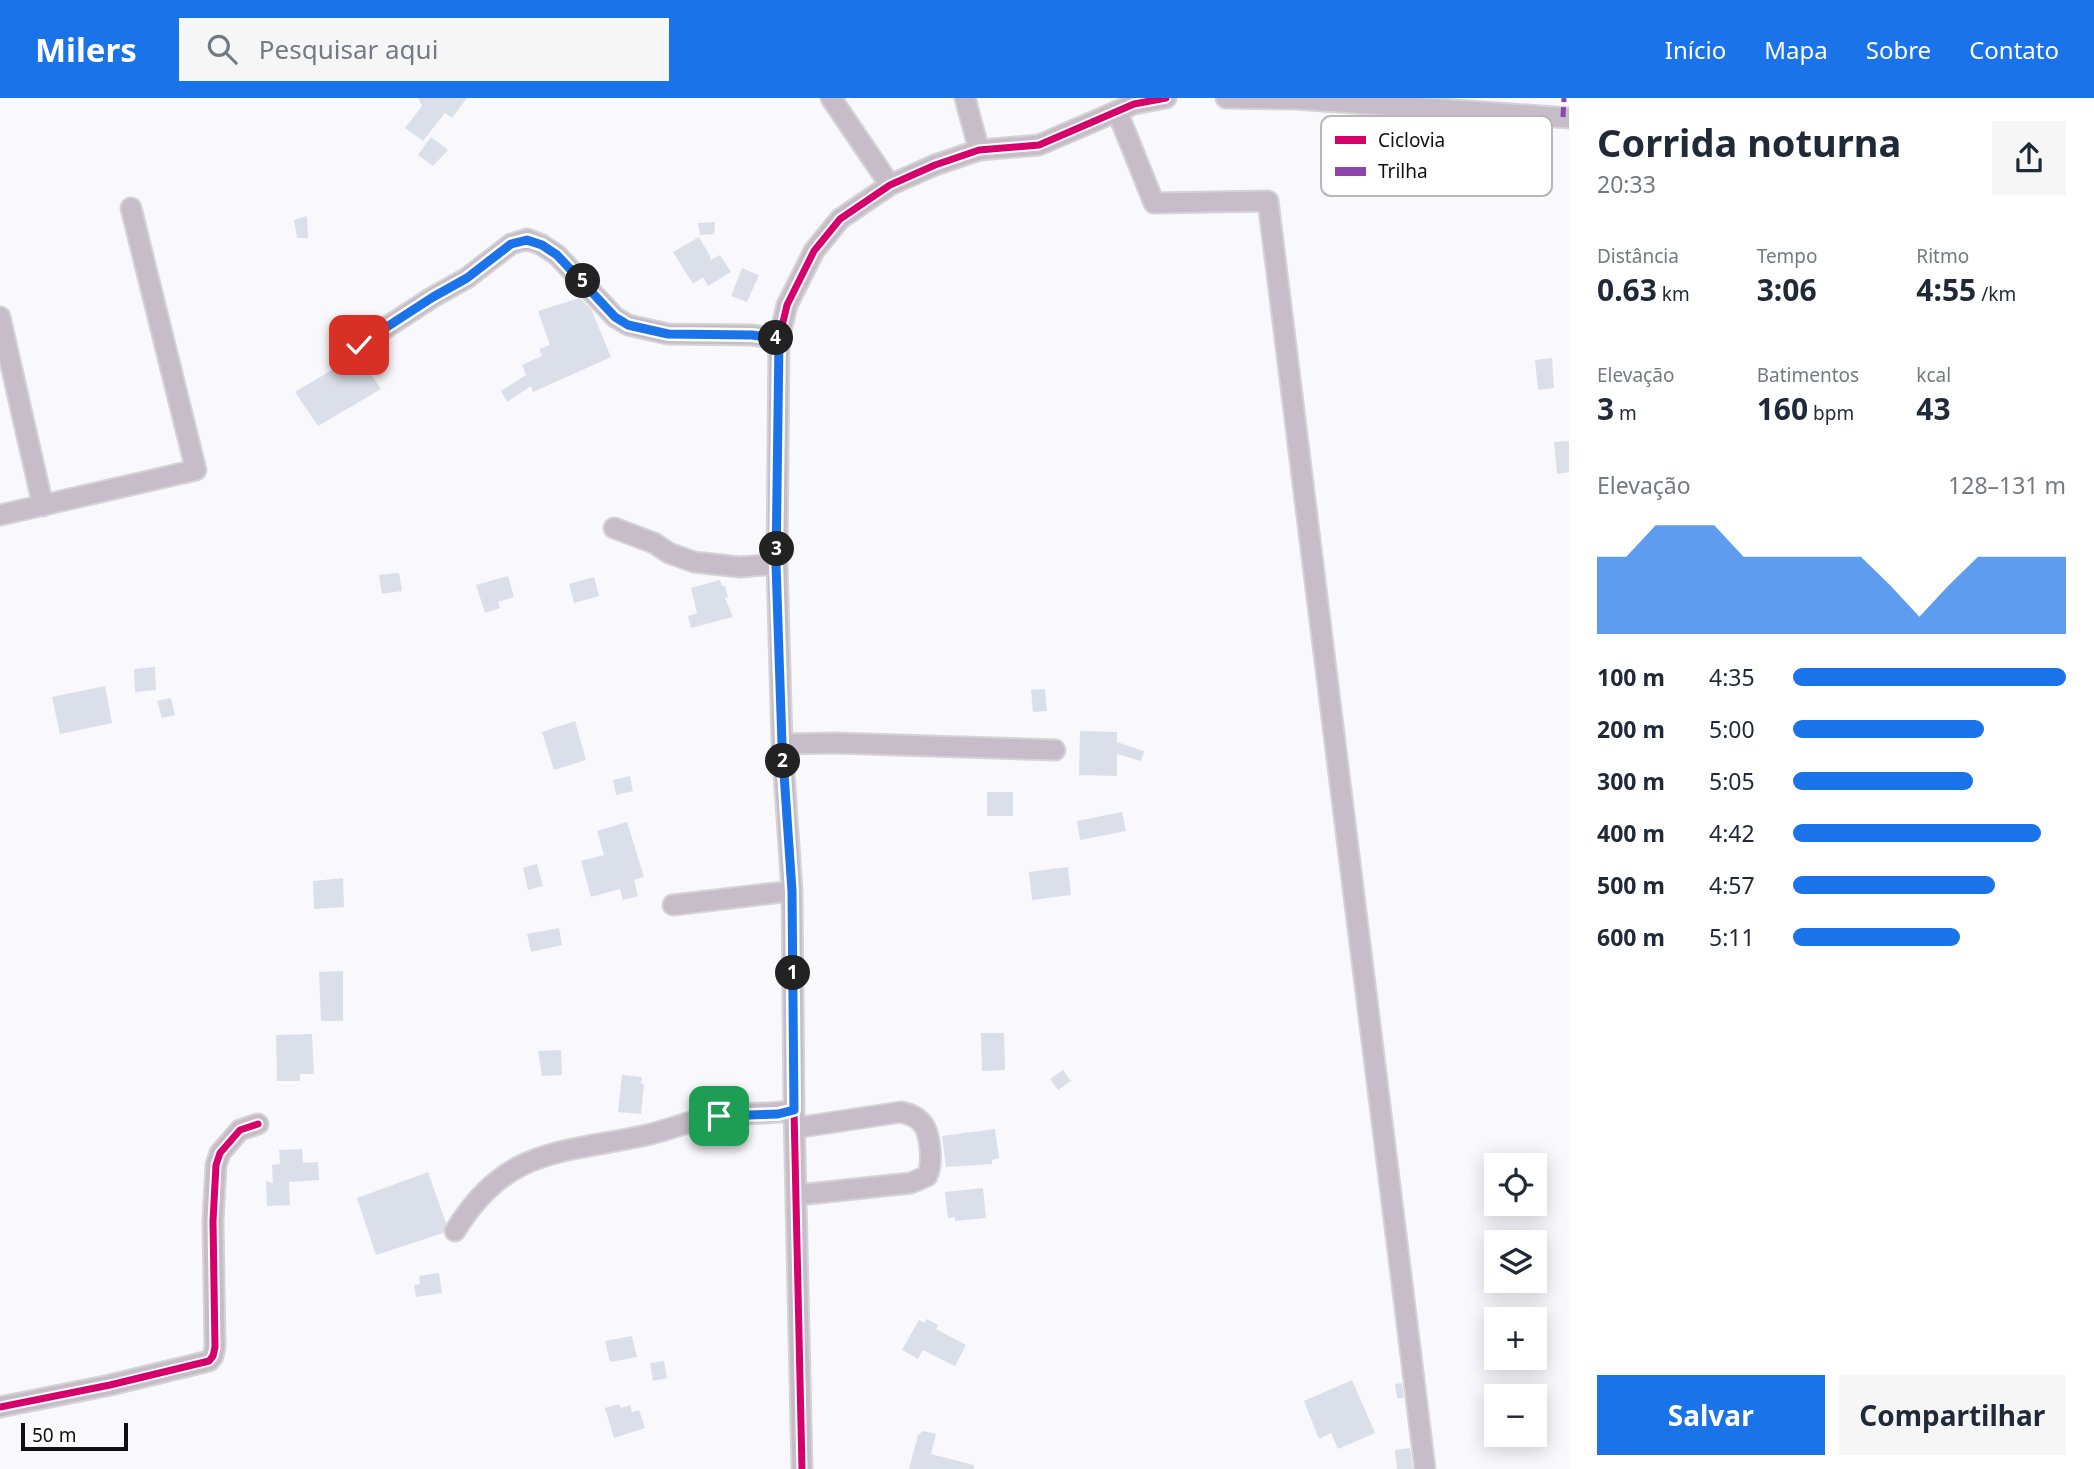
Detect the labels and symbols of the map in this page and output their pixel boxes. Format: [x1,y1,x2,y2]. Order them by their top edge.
legend [1321,116,1552,196]
text: Ciclovia [1378,127,1445,153]
text: Trilha [1378,158,1428,184]
pin: 5 [566,264,600,298]
pin [329,315,389,375]
pin: 4 [758,320,794,356]
pin: 3 [760,532,794,566]
pin: 2 [766,744,800,778]
pin: 1 [776,956,810,990]
pin [689,1086,749,1146]
scale bar [21,1420,128,1452]

